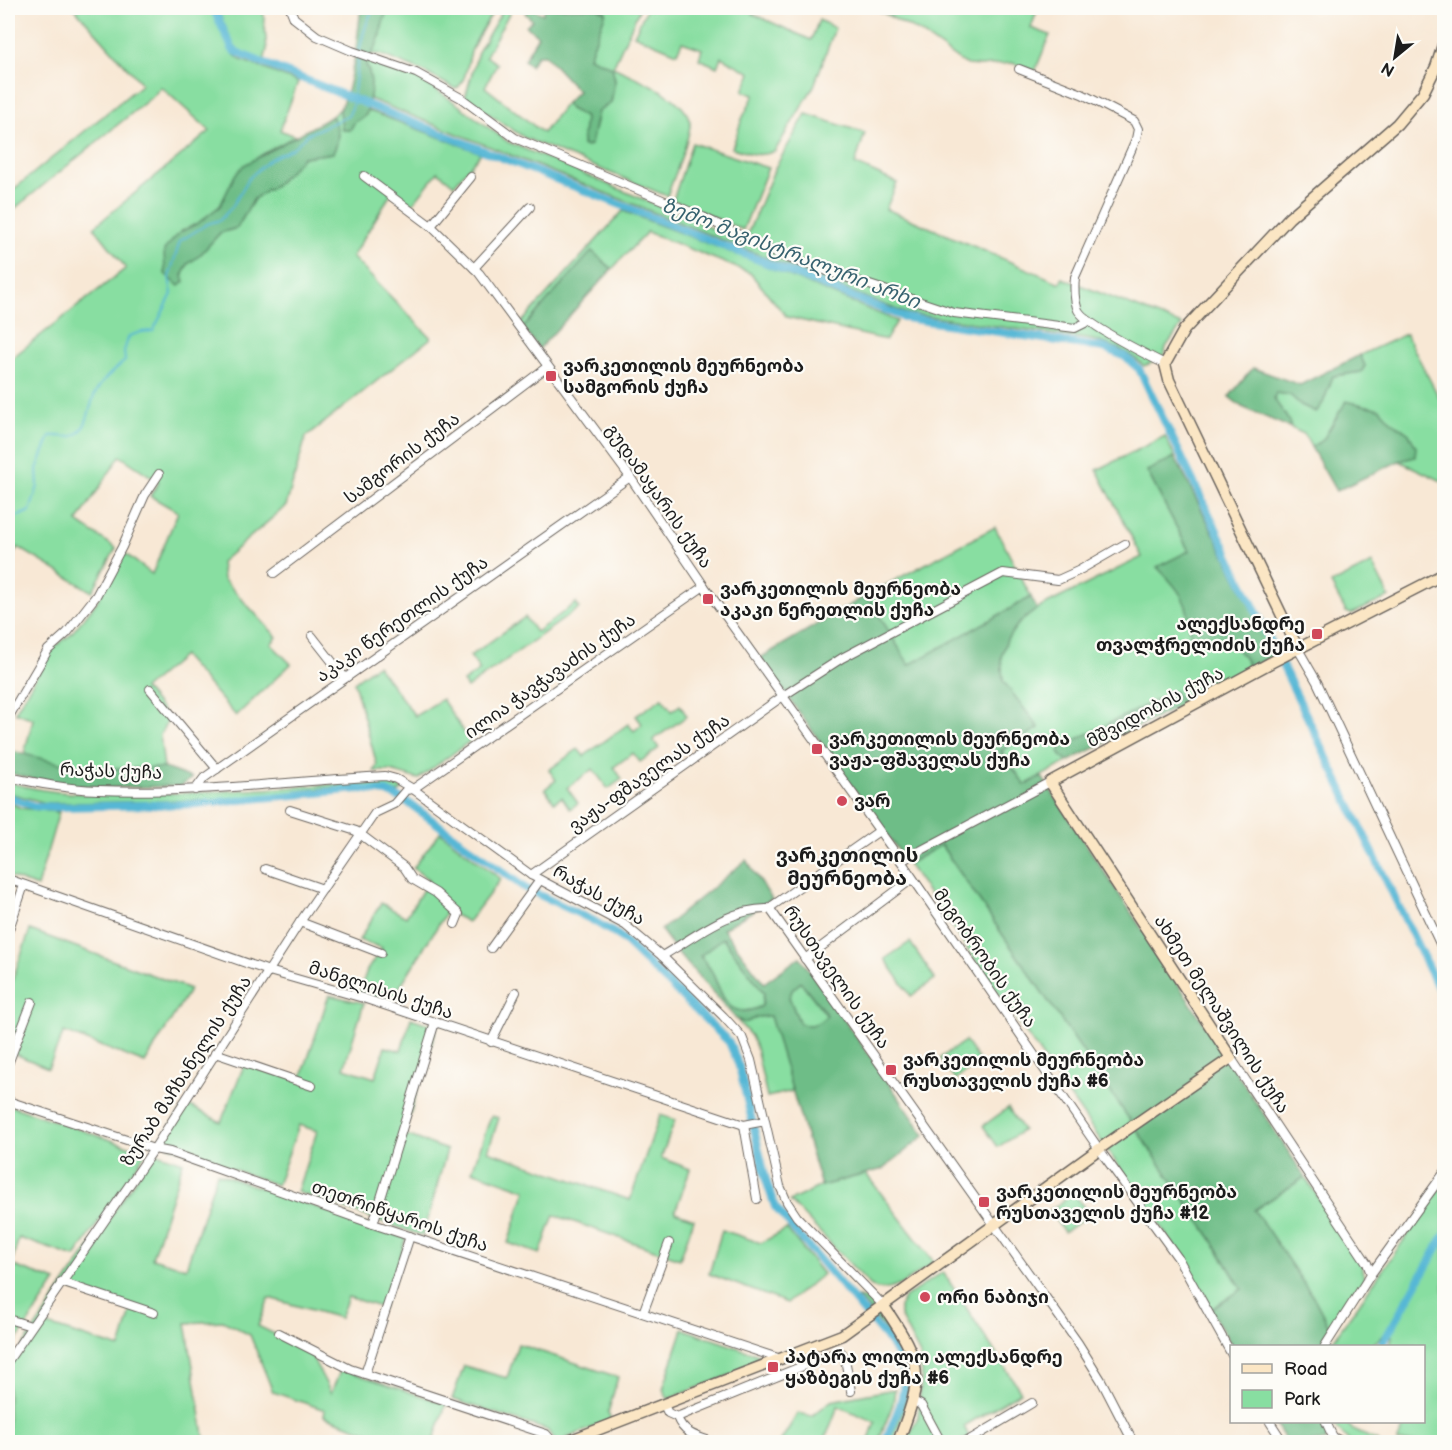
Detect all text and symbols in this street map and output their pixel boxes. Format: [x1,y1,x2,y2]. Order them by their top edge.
north arrow [1365,27,1425,87]
text: N [1378,57,1398,80]
water label: ზემო მაგისტრალური არხი [658,193,925,315]
place label: ვარკეთილის მეურნეობა სამგორის ქუჩა [563,356,804,398]
marker: ვარკეთილის მეურნეობა სამგორის ქუჩა [544,369,558,383]
street label: სამგორის ქუჩა [341,408,464,509]
street label: გუდამაყარის ქუჩა [601,420,716,572]
street label: აკაკი წერეთლის ქუჩა [312,552,492,687]
place label: ვარკეთილის მეურნეობა აკაკი წერეთლის ქუჩა [720,579,961,621]
marker: ვარკეთილის მეურნეობა აკაკი წერეთლის ქუჩა [701,592,715,606]
street label: ილია ჭავჭავაძის ქუჩა [461,609,640,743]
place label: ალექსანდრე თვალჭრელიძის ქუჩა [1096,614,1305,656]
marker: ალექსანდრე თვალჭრელიძის ქუჩა [1310,627,1324,641]
street label: მშვიდობის ქუჩა [1083,663,1227,752]
street label: ვაჟა-ფშაველას ქუჩა [565,710,734,837]
place label: ვარკეთილის მეურნეობა ვაჟა-ფშაველას ქუჩა [829,729,1070,771]
marker: ვარკეთილის მეურნეობა ვაჟა-ფშაველას ქუჩა [810,742,824,756]
street label: რაჭას ქუჩა [60,759,162,784]
place label: ვარ [854,791,891,812]
marker: ვარ [835,794,849,808]
district label: ვარკეთილის მეურნეობა [776,844,918,891]
street label: რაჭას ქუჩა [549,861,648,930]
street label: მეგობრობის ქუჩა [929,885,1040,1032]
street label: რუსთაველის ქუჩა [779,902,894,1053]
street label: ახმეთ მელაშვილის ქუჩა [1150,911,1294,1117]
street label: მანგლისის ქუჩა [306,957,456,1024]
street label: ზურაბ მაჩხანელის ქუჩა [117,972,256,1171]
place label: ვარკეთილის მეურნეობა რუსთაველის ქუჩა #6 [903,1050,1144,1092]
marker: ვარკეთილის მეურნეობა რუსთაველის ქუჩა #6 [884,1063,898,1077]
street label: თეთრიწყაროს ქუჩა [309,1176,491,1257]
place label: ვარკეთილის მეურნეობა რუსთაველის ქუჩა #12 [996,1182,1237,1224]
marker: ვარკეთილის მეურნეობა რუსთაველის ქუჩა #12 [977,1195,991,1209]
place label: ორი ნაბიჯი [937,1287,1049,1308]
marker: ორი ნაბიჯი [918,1290,932,1304]
legend [1230,1345,1425,1423]
place label: პატარა ლილო ალექსანდრე ყაზბეგის ქუჩა #6 [785,1347,1063,1389]
text: Road [1284,1359,1328,1380]
marker: პატარა ლილო ალექსანდრე ყაზბეგის ქუჩა #6 [766,1360,780,1374]
text: Park [1284,1389,1320,1410]

